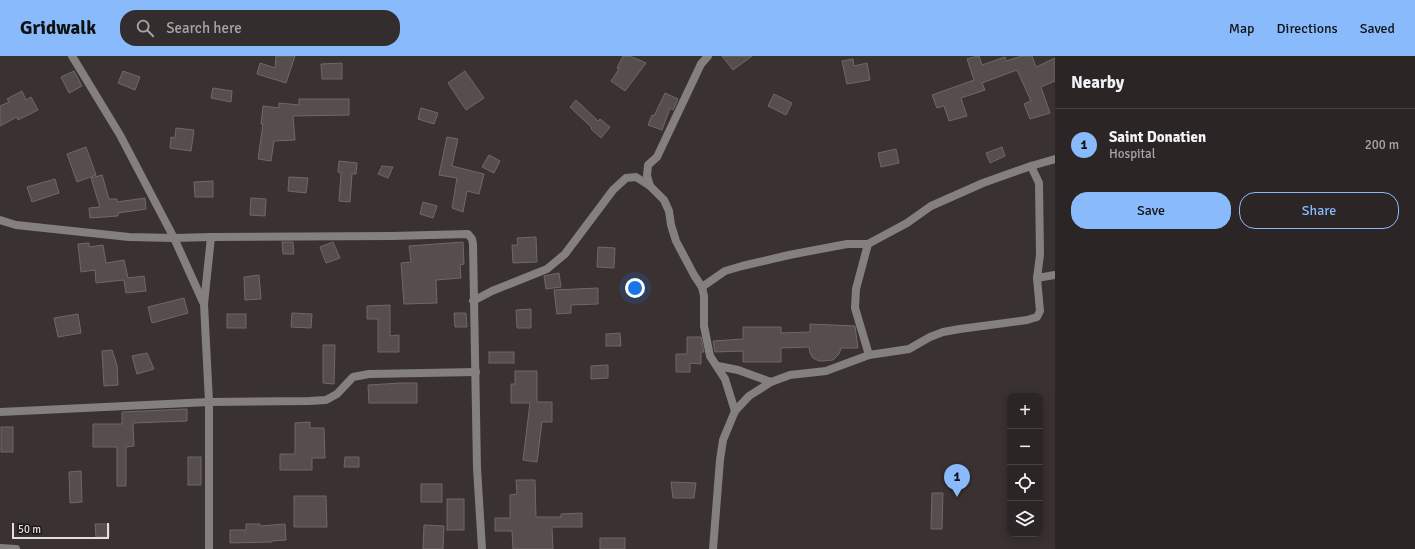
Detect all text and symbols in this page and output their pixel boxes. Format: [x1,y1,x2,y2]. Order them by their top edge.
search box [120,10,400,46]
text: Gridwalk [20,16,96,40]
icon: search [134,17,156,39]
text: Search here [166,19,242,37]
text: Map [1229,20,1255,37]
text: Directions [1277,20,1338,37]
text: Saved [1360,20,1395,37]
text: Nearby [1071,72,1124,93]
text: Saint Donatien [1109,128,1206,146]
text: 1 [1080,137,1088,153]
text: 200 m [1365,137,1399,153]
text: Hospital [1109,146,1156,162]
button: Save [1071,192,1231,229]
button: Share [1239,192,1399,229]
your location [625,278,645,298]
map controls [1007,393,1043,537]
button: + [1007,393,1043,429]
button: − [1007,429,1043,465]
pin: 1 [944,464,970,497]
button: locate [1007,465,1043,501]
button: layers [1007,501,1043,537]
scale bar [12,521,109,540]
text: 50 m [18,523,41,536]

